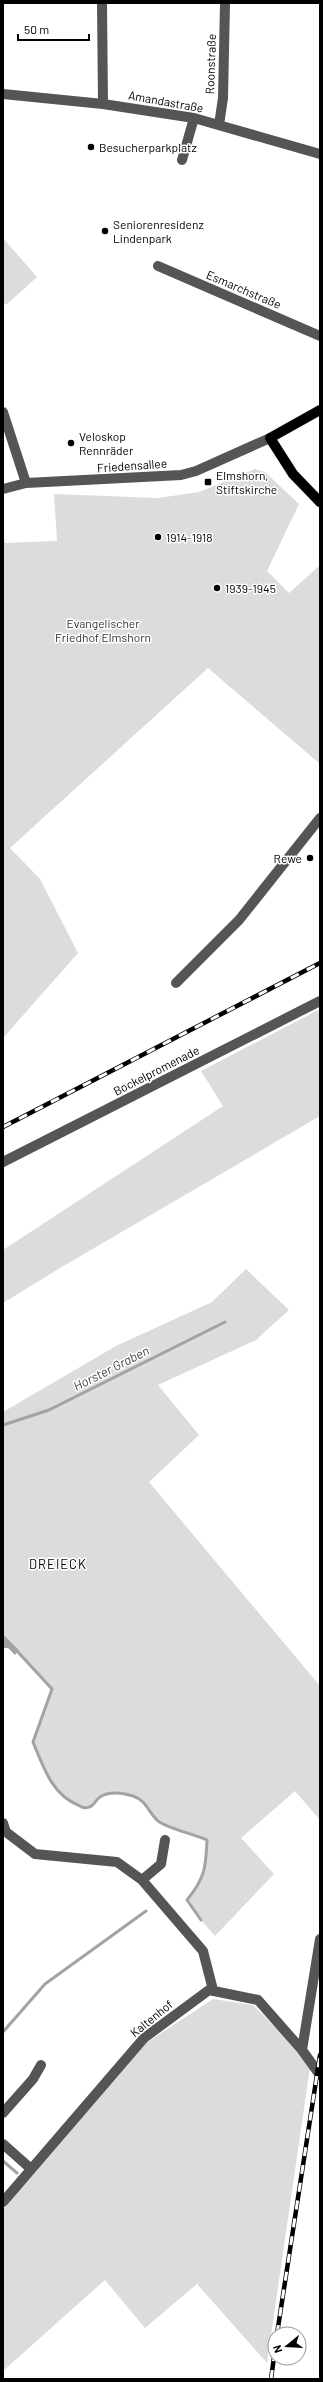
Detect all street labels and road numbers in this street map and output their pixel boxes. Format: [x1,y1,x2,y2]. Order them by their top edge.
street label: Roonstraße [202,34,218,94]
street label: Amandastraße [127,87,205,115]
street label: Esmarchstraße [205,267,283,311]
street label: Friedensallee [97,456,167,474]
street label: Bockelpromenade [111,1042,201,1098]
street label: Kaltenhof [127,1997,175,2039]

